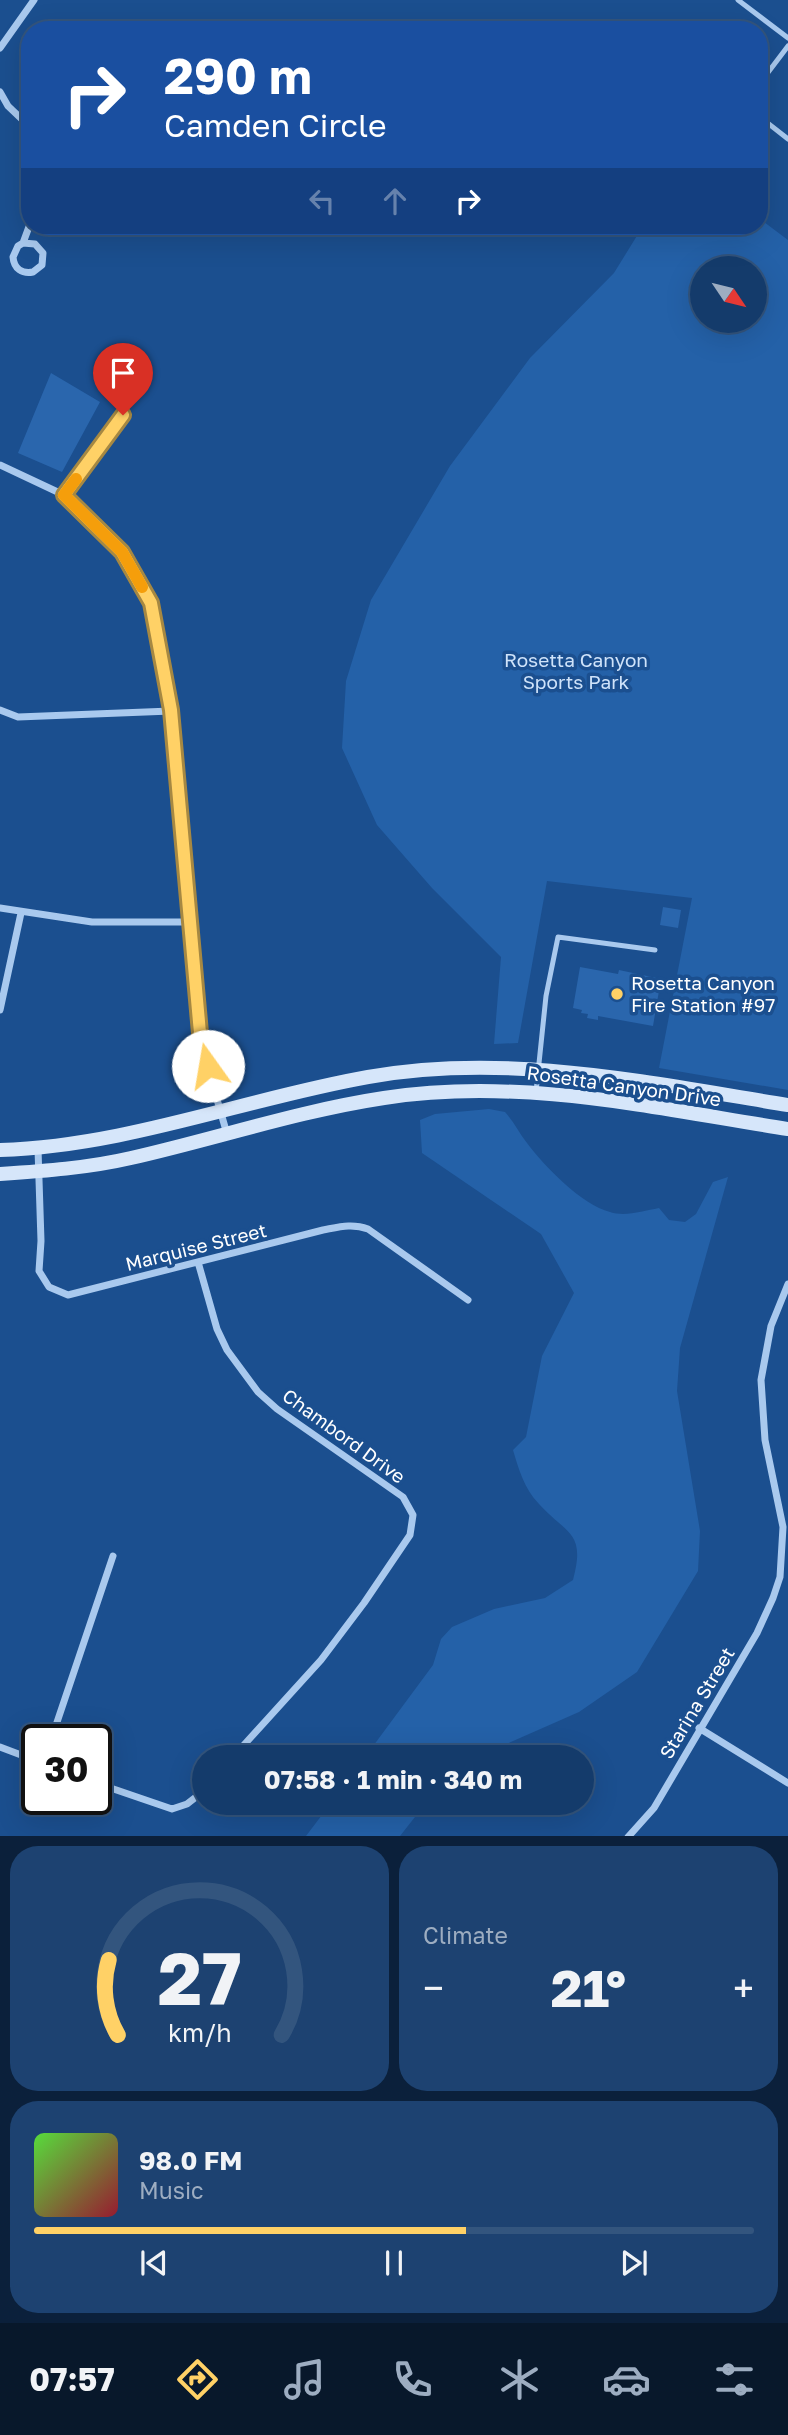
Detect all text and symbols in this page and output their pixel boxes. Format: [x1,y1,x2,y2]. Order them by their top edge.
text: 290 m [164,46,312,105]
icon: right [49,49,140,140]
text: Camden Circle [164,106,387,144]
icon: left [303,182,341,220]
icon: ahead [376,182,414,220]
icon: right [449,182,487,220]
north arrow [690,256,766,332]
map controls [690,256,767,333]
pin [93,343,153,415]
icon: arrive [104,354,142,392]
park label: Rosetta Canyon Sports Park [504,648,648,693]
place label: Rosetta Canyon Fire Station #97 [631,971,775,1016]
marker: Rosetta Canyon Fire Station #97 [609,986,625,1002]
position arrow [171,1029,245,1103]
street label: Rosetta Canyon Drive [525,1060,723,1111]
street label: Marquise Street [123,1218,269,1275]
street label: Chambord Drive [278,1383,410,1488]
street label: Starina Street [654,1643,739,1763]
speed limit sign: 30 [21,1724,112,1815]
text: 07:58 · 1 min · 340 m [264,1764,522,1795]
text: Climate [423,1921,508,1949]
text: 27 [157,1934,242,2021]
text: 21° [551,1956,626,2018]
text: − [423,1965,444,2010]
text: + [733,1965,754,2010]
text: km/h [168,2016,231,2047]
text: 98.0 FM [139,2145,242,2176]
text: Music [139,2176,204,2204]
icon: previous [135,2244,173,2282]
icon: pause [375,2244,413,2282]
icon: next [615,2244,653,2282]
icon: directions [173,2355,222,2404]
icon: music [280,2355,329,2404]
icon: phone [388,2355,437,2404]
icon: climate [495,2355,544,2404]
icon: car [602,2355,651,2404]
icon: filters [710,2355,759,2404]
text: 07:57 [29,2360,115,2398]

